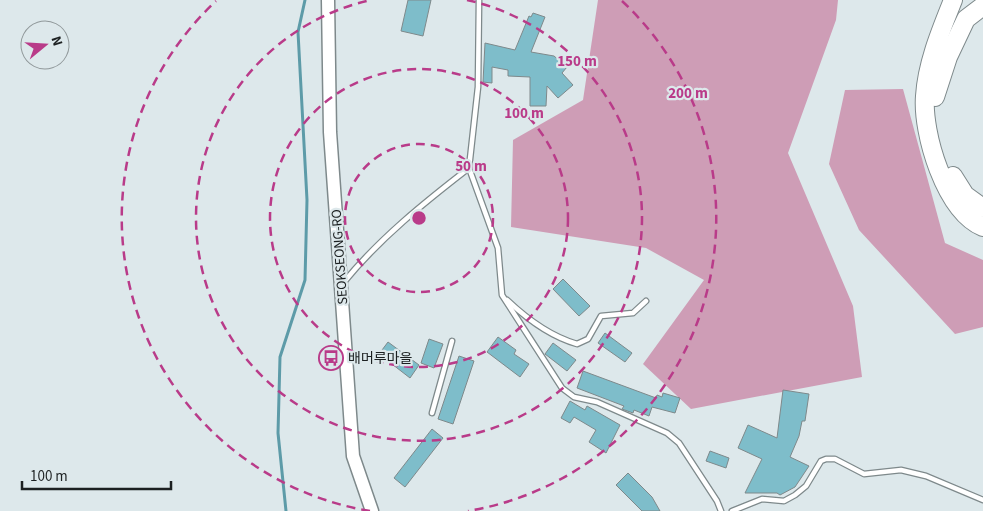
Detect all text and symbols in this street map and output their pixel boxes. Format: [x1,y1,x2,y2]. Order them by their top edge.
north arrow [20,20,70,70]
text: N [45,34,67,49]
text: 150 m [557,51,597,72]
text: 200 m [668,83,708,104]
text: 100 m [504,103,544,124]
text: 50 m [455,156,487,177]
street label: SEOKSEONG-RO [327,209,353,305]
centre of rings [410,209,428,227]
bus stop icon: 배머루마을 [318,345,344,371]
place label: 배머루마을 [348,349,413,369]
scale bar [22,458,171,490]
text: 100 m [30,466,68,487]

